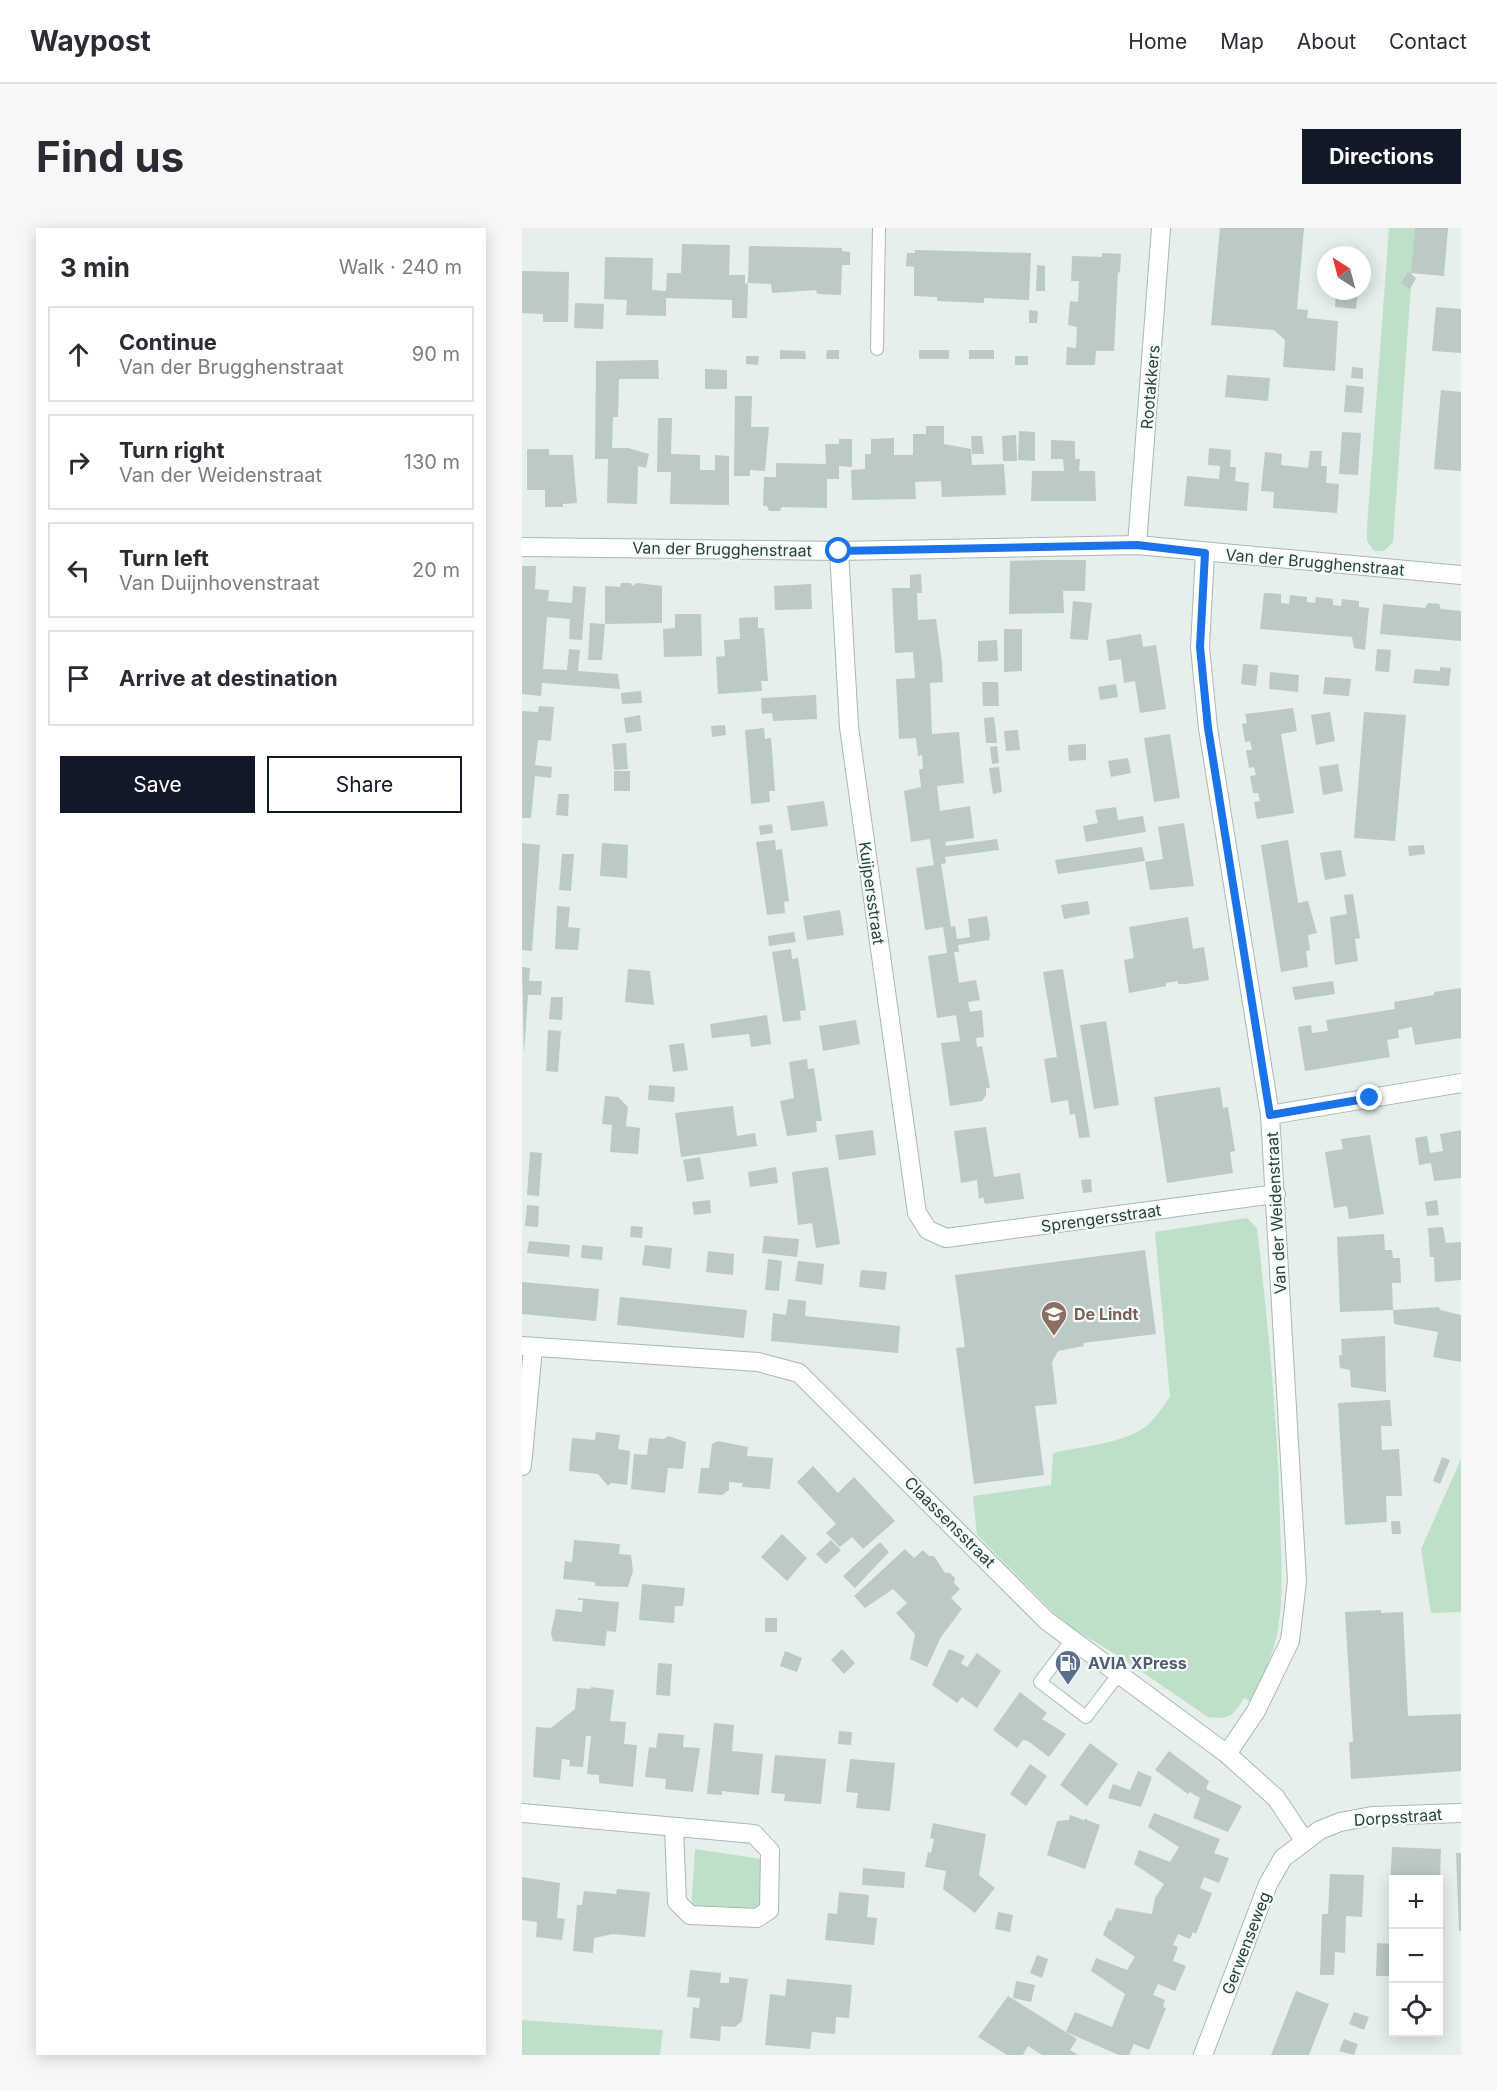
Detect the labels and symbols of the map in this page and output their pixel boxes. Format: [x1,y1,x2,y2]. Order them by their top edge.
north arrow [1317,246,1371,300]
street label: Rootakkers [1136,344,1164,430]
street label: Van der Brugghenstraat [632,537,812,561]
route start [825,537,851,563]
street label: Van der Brugghenstraat [1225,544,1405,580]
street label: Kuijpersstraat [855,840,889,946]
route end [1356,1084,1382,1110]
street label: Van der Weidenstraat [1262,1131,1290,1295]
street label: Sprengersstraat [1040,1200,1162,1236]
school or university icon: De Lindt [1039,1299,1069,1337]
place label: De Lindt [1074,1304,1139,1324]
street label: Claassensstraat [900,1472,1000,1572]
fuel station icon: AVIA XPress [1053,1648,1083,1686]
place label: AVIA XPress [1088,1653,1187,1673]
street label: Dorpsstraat [1353,1804,1443,1830]
street label: Gerwenseweg [1217,1889,1275,1997]

